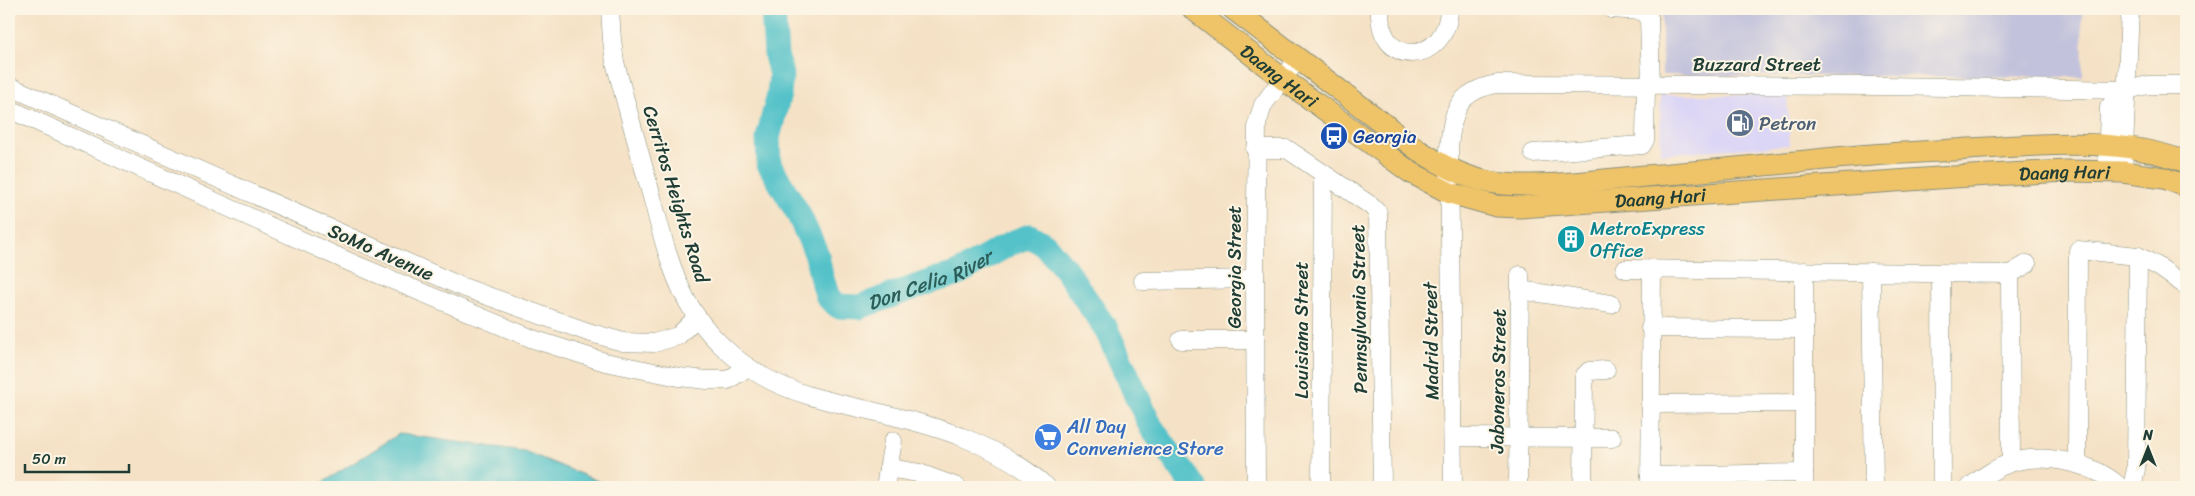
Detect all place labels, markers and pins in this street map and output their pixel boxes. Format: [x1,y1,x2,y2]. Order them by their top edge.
place label: Petron [1759,107,1816,140]
fuel station icon: Petron [1725,108,1755,138]
place label: Georgia [1353,120,1417,153]
bus stop icon: Georgia [1319,121,1349,151]
place label: MetroExpress Office [1590,212,1705,267]
building icon: MetroExpress Office [1556,224,1586,254]
place label: All Day Convenience Store [1066,410,1224,465]
supermarket icon: All Day Convenience Store [1033,422,1063,452]

